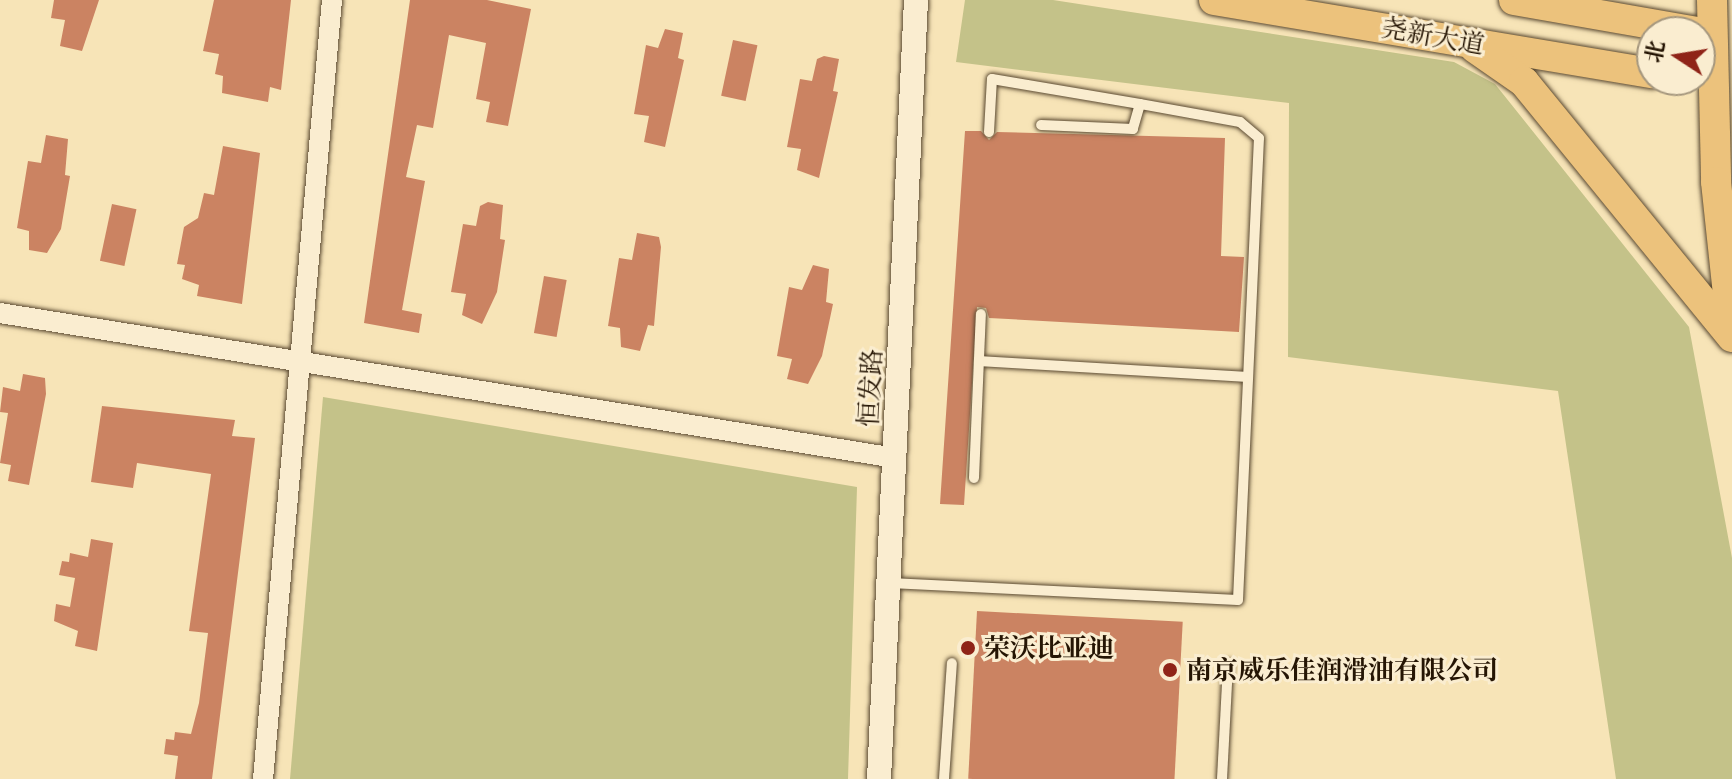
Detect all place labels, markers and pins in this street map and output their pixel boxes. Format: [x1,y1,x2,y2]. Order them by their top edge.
place label: 荣沃比亚迪 [984,632,1114,664]
marker: 荣沃比亚迪 [959,639,977,657]
place label: 南京威乐佳润滑油有限公司 [1186,654,1498,686]
marker: 南京威乐佳润滑油有限公司 [1161,661,1179,679]

